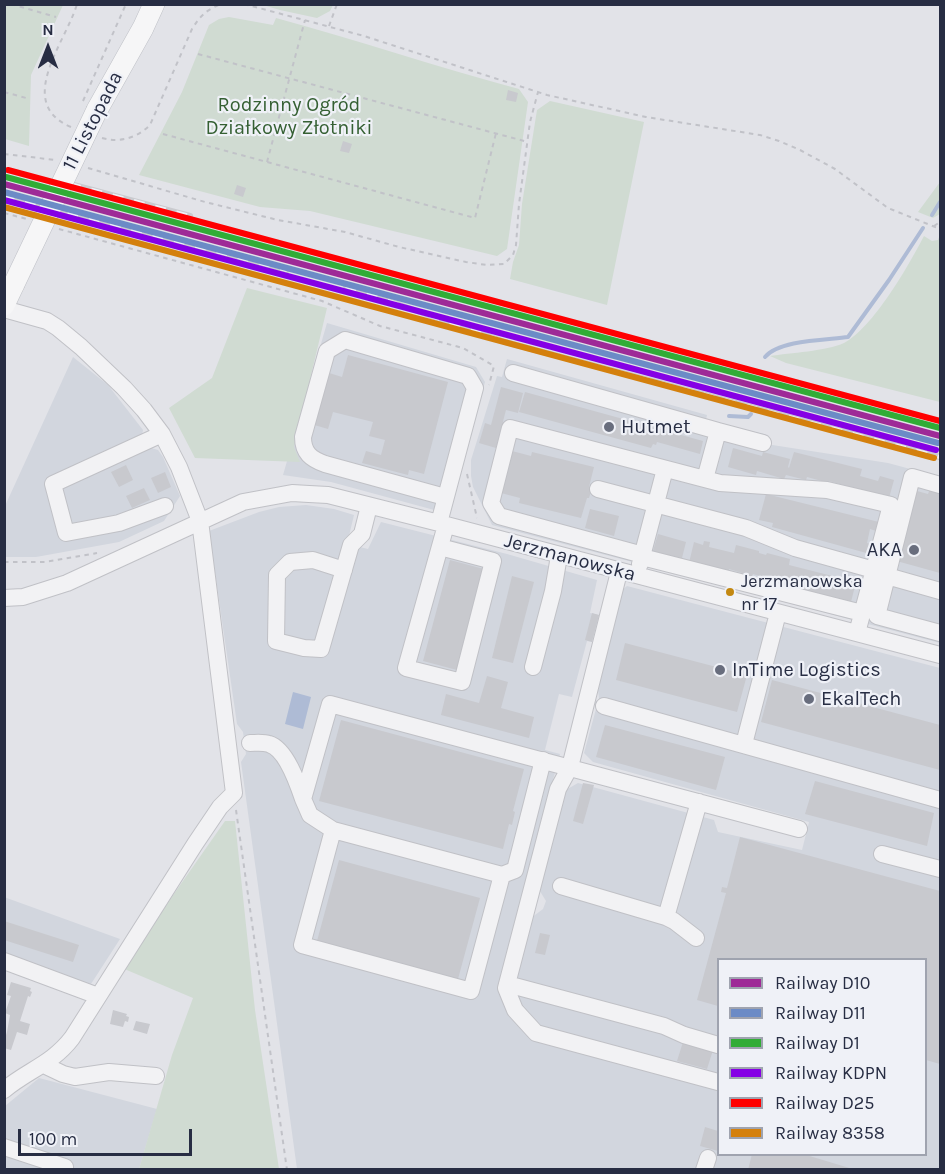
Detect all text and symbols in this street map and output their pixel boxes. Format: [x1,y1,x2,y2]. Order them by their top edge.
north arrow [18,18,78,78]
text: N [42,20,54,39]
street label: 11 Listopada [58,68,128,174]
park label: Rodzinny Ogród Działkowy Złotniki [205,93,373,140]
place label: Hutmet [621,415,690,439]
marker: Hutmet [602,420,616,434]
street label: Jerzmanowska [502,529,638,587]
place label: AKA [867,538,902,562]
marker: AKA [907,543,921,557]
place label: Jerzmanowska nr 17 [741,571,863,614]
marker: Jerzmanowska nr 17 [724,586,736,598]
place label: InTime Logistics [732,658,881,682]
marker: InTime Logistics [713,663,727,677]
place label: EkalTech [821,687,901,711]
marker: EkalTech [802,692,816,706]
legend [717,958,927,1156]
text: Railway D10 [775,972,870,994]
text: Railway D11 [775,1002,866,1024]
text: Railway D1 [775,1032,860,1054]
text: Railway KDPN [775,1062,887,1084]
text: Railway D25 [775,1092,874,1114]
scale bar [21,1117,195,1155]
text: Railway 8358 [775,1122,885,1144]
text: 100 m [29,1128,77,1150]

